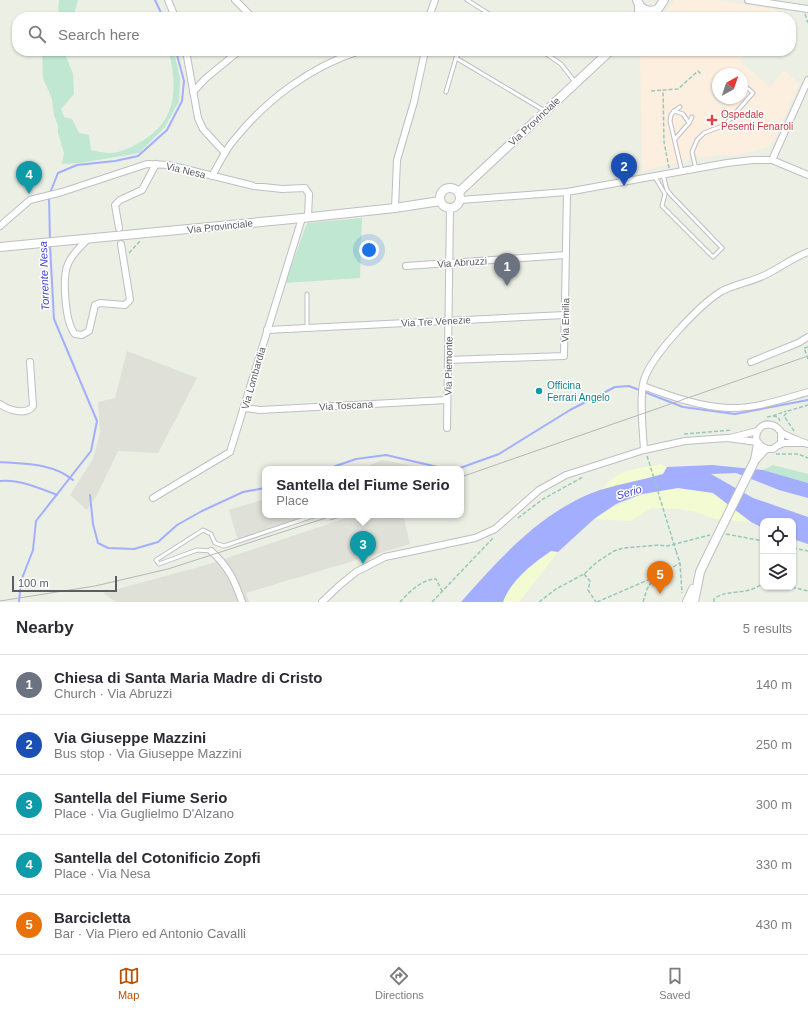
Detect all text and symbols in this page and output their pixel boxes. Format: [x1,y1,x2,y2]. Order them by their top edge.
search box [12,12,796,56]
icon: search [26,23,48,45]
text: Search here [58,26,140,43]
north arrow [712,68,748,104]
street label: Via Provinciale [506,95,563,148]
place label: Ospedale Pesenti Fenaroli [721,109,793,132]
marker: Ospedale Pesenti Fenaroli [706,114,718,126]
pin: 2 [611,153,637,186]
pin: 4 [16,161,42,194]
street label: Via Nesa [165,161,207,180]
street label: Via Provinciale [187,218,254,235]
your location [359,240,379,260]
water label: Torrente Nesa [37,241,51,311]
pin: 1 [494,253,520,286]
street label: Via Abruzzi [437,255,487,270]
street label: Via Emilia [560,297,571,342]
street label: Via Tre Venezie [401,314,472,329]
street label: Via Piemonte [442,336,455,396]
street label: Via Lombardia [239,345,268,411]
place label: Officina Ferrari Angelo [547,380,610,403]
marker: Officina Ferrari Angelo [534,386,544,396]
street label: Via Toscana [319,399,374,412]
popup [262,466,464,518]
text: Santella del Fiume Serio [276,476,450,493]
water label: Serio [615,483,643,501]
text: Place [276,493,309,508]
map controls [760,518,796,590]
button: locate [760,518,796,554]
pin: 3 [350,531,376,564]
button: layers [760,554,796,590]
pin: 5 [647,561,673,594]
scale bar [12,574,117,593]
text: 100 m [18,577,49,589]
text: Nearby [16,618,74,637]
text: 5 results [743,621,792,636]
text: Chiesa di Santa Maria Madre di Cristo [54,669,322,686]
text: 1 [25,677,33,692]
text: 140 m [756,677,792,692]
text: Church · Via Abruzzi [54,686,172,701]
text: Via Giuseppe Mazzini [54,729,206,746]
text: 2 [25,737,33,752]
text: 250 m [756,737,792,752]
text: Bus stop · Via Giuseppe Mazzini [54,746,242,761]
text: Santella del Fiume Serio [54,789,227,806]
text: 3 [25,797,33,812]
text: 300 m [756,797,792,812]
text: Place · Via Guglielmo D'Alzano [54,806,234,821]
text: Santella del Cotonificio Zopfi [54,849,261,866]
text: 4 [25,857,33,872]
text: 330 m [756,857,792,872]
text: Place · Via Nesa [54,866,151,881]
text: Barcicletta [54,909,131,926]
text: 5 [25,917,33,932]
text: 430 m [756,917,792,932]
text: Bar · Via Piero ed Antonio Cavalli [54,926,246,941]
tab: Map [118,965,140,1001]
tab: Directions [375,965,424,1001]
tab: Saved [659,965,690,1001]

